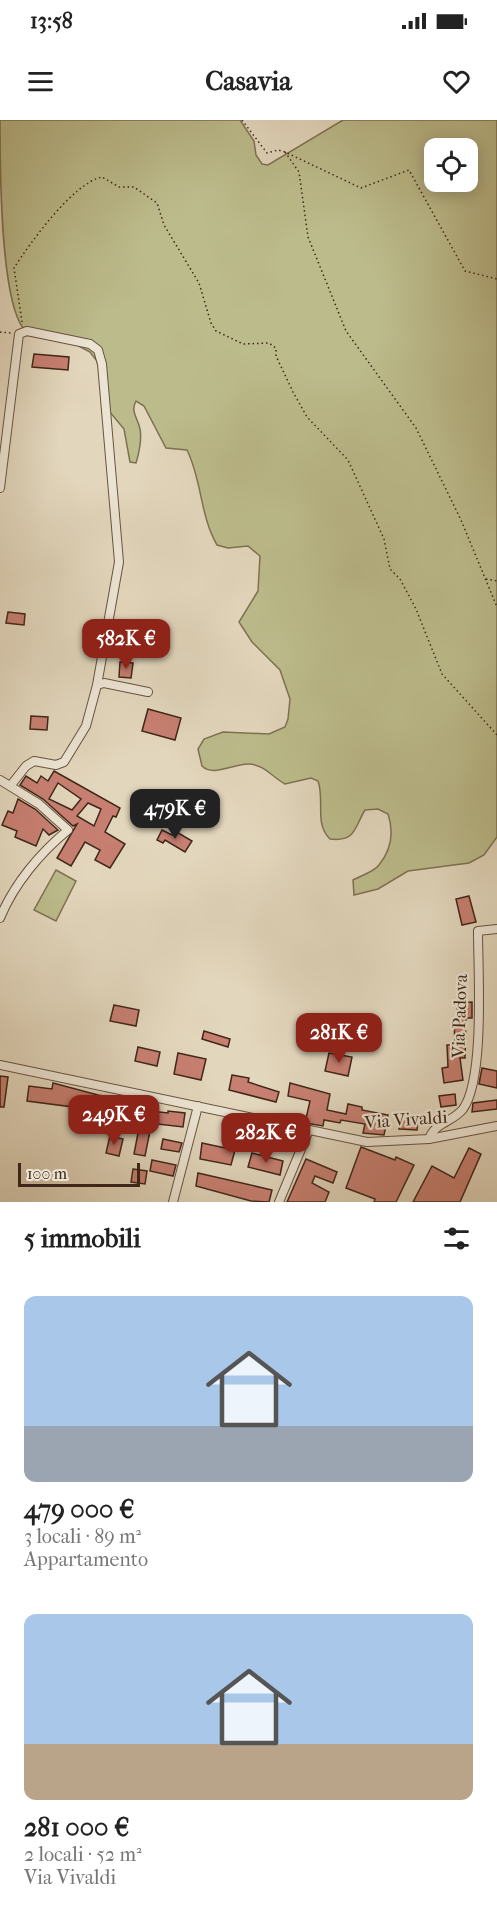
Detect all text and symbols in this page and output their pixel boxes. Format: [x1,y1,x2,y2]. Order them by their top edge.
text: 13:58 [30,8,73,34]
icon: menu [24,65,57,98]
text: Casavia [205,65,292,97]
icon: heart [440,65,473,98]
map controls [424,138,478,192]
button: locate [424,138,478,192]
pin: 582K € [77,619,175,670]
text: 582K € [96,627,156,650]
pin: 479K € [126,789,224,840]
text: 479K € [144,797,206,820]
street label: Via Padova [448,973,472,1059]
pin: 281K € [290,1013,388,1064]
text: 281K € [310,1021,368,1044]
pin: 249K € [65,1095,163,1146]
text: 249K € [82,1103,146,1126]
street label: Via Vivaldi [363,1107,449,1133]
pin: 282K € [217,1113,315,1164]
text: 282K € [235,1121,297,1144]
scale bar [18,1160,140,1188]
text: 100 m [27,1164,67,1183]
icon: filters [440,1222,473,1255]
text: 5 immobili [24,1223,141,1254]
icon: home [195,1335,303,1443]
text: 479 000 € [24,1494,134,1525]
text: 3 locali · 89 m² [24,1525,141,1548]
text: Appartamento [24,1548,148,1571]
icon: home [195,1653,303,1761]
text: 281 000 € [24,1812,129,1843]
text: 2 locali · 52 m² [24,1843,142,1866]
text: Via Vivaldi [24,1866,116,1889]

